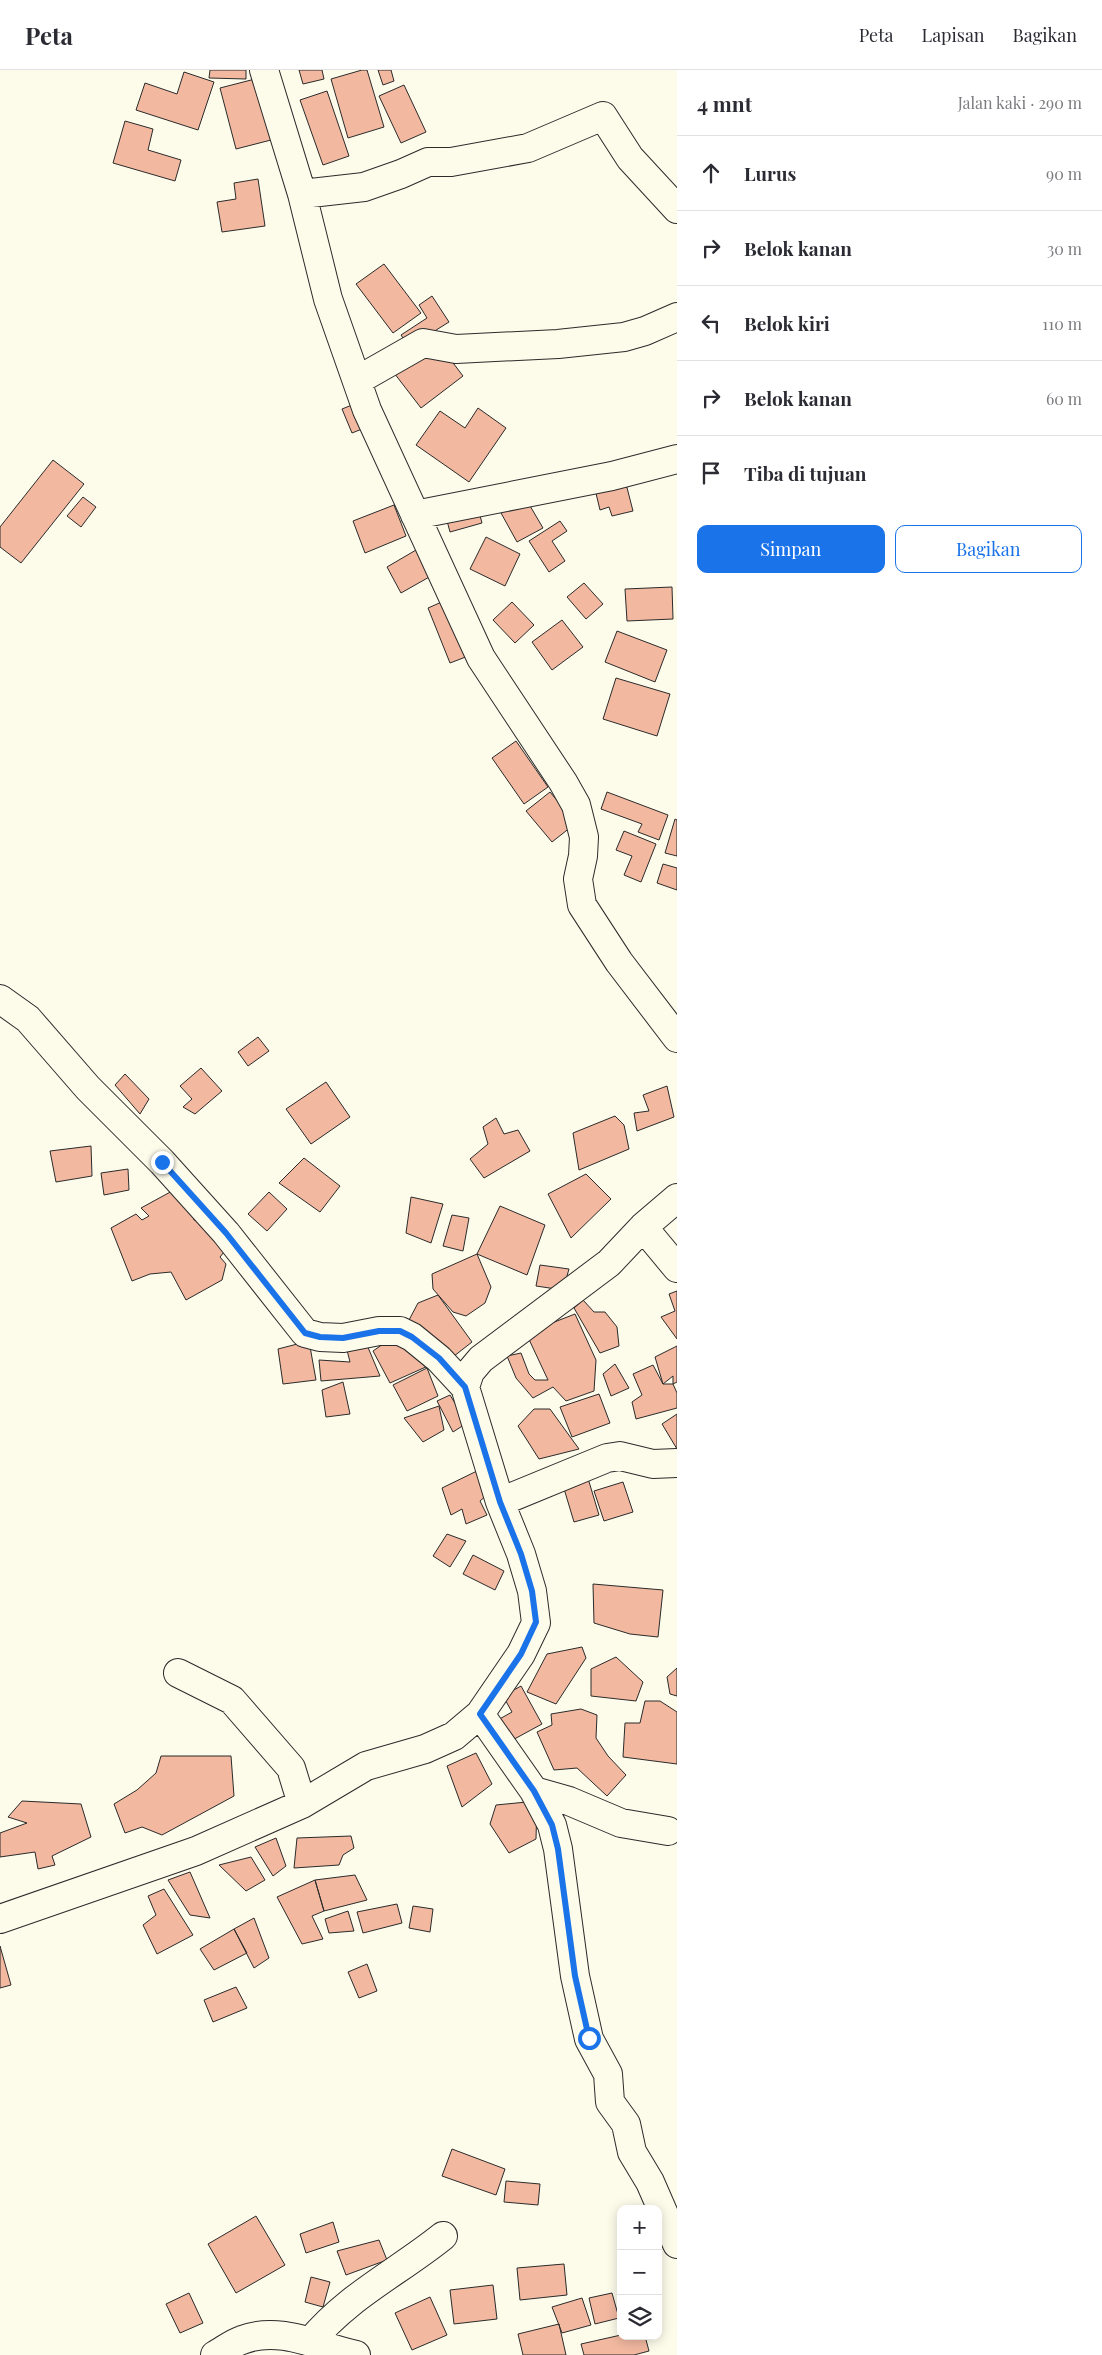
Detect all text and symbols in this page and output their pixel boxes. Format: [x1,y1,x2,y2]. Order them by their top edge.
text: Peta [25,19,73,51]
text: Peta [859,23,894,47]
text: Lapisan [922,23,985,47]
text: Bagikan [1013,23,1077,47]
text: 4 mnt [697,89,752,117]
text: Jalan kaki · 290 m [958,92,1082,113]
icon: ahead [697,159,725,187]
text: Lurus [744,160,796,186]
text: 90 m [1046,163,1082,184]
icon: right [697,234,725,262]
text: Belok kanan [744,235,852,261]
text: 30 m [1047,238,1082,259]
icon: left [697,309,725,337]
text: Belok kiri [744,310,830,336]
text: 110 m [1042,313,1082,334]
icon: right [697,384,725,412]
text: Belok kanan [744,385,852,411]
text: 60 m [1046,388,1082,409]
icon: arrive [697,459,725,487]
text: Tiba di tujuan [744,460,866,486]
button: Simpan [697,525,885,573]
button: Bagikan [895,525,1082,573]
route end [151,1151,174,1174]
route start [578,2027,601,2050]
map controls [617,2205,662,2340]
button: + [617,2205,662,2250]
button: − [617,2250,662,2295]
button: layers [617,2295,662,2340]

